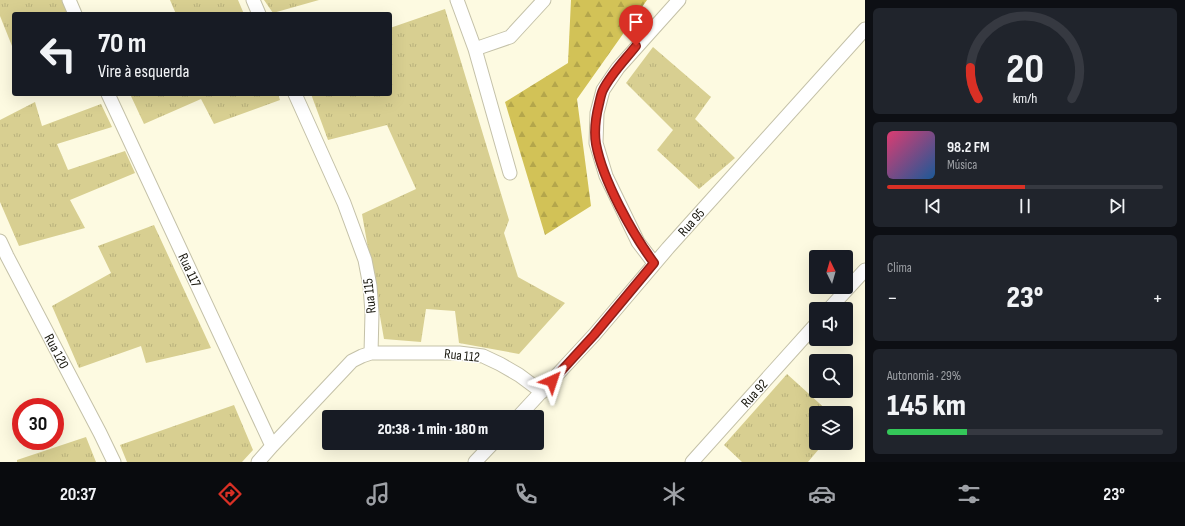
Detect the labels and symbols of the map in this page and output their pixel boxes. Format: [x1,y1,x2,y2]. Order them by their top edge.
pin [619,5,653,46]
street label: Rua 95 [674,205,709,240]
north arrow [809,250,853,294]
street label: Rua 117 [174,251,205,290]
street label: Rua 115 [359,277,380,314]
street label: Rua 120 [40,331,73,372]
street label: Rua 112 [443,345,481,366]
position arrow [531,360,573,402]
street label: Rua 92 [737,376,772,411]
speed limit sign: 30 [12,398,64,450]

